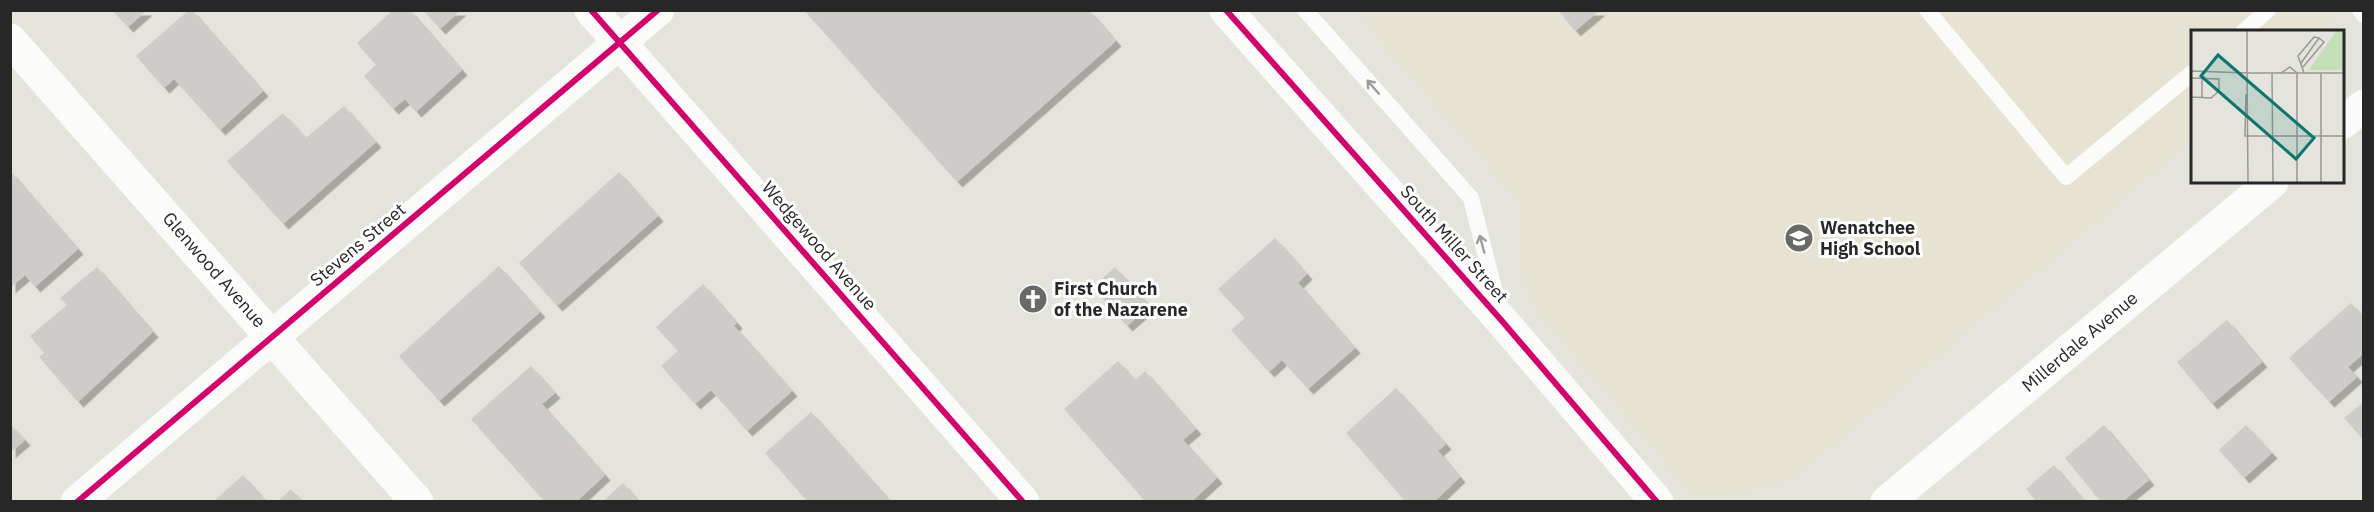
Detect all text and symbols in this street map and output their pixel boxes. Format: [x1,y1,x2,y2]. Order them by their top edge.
inset map [2191,30,2344,183]
one-way arrow [1366,80,1380,95]
street label: Wedgewood Avenue [757,176,882,315]
street label: South Miller Street [1395,180,1513,307]
street label: Stevens Street [305,198,410,291]
street label: Glenwood Avenue [158,207,271,332]
place label: Wenatchee High School [1820,216,1921,260]
school or university icon: Wenatchee High School [1783,222,1815,254]
one-way arrow [1476,234,1488,253]
place label: First Church of the Nazarene [1054,277,1188,321]
church icon: First Church of the Nazarene [1017,283,1049,315]
street label: Millerdale Avenue [2017,286,2142,397]

